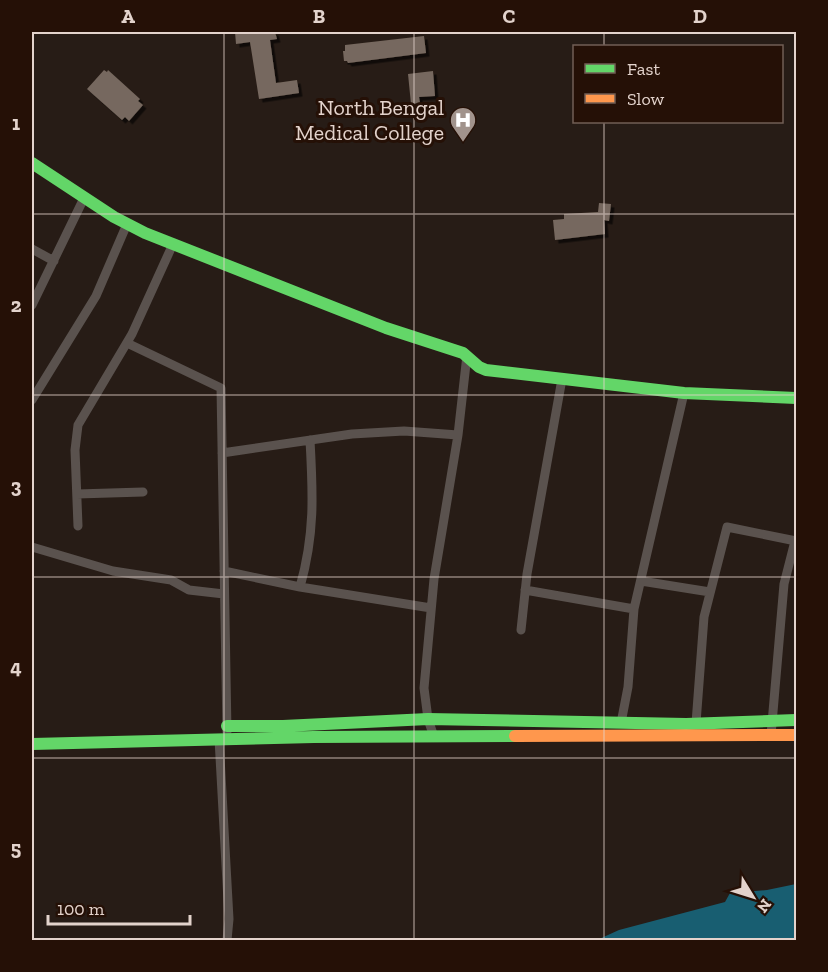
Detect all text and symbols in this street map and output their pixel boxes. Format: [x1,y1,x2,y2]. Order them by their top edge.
text: A [121,4,135,28]
text: B [313,4,325,28]
text: C [503,4,516,28]
text: D [693,4,707,28]
legend [573,45,783,123]
text: Fast [627,58,660,80]
text: Slow [627,88,664,110]
place label: North Bengal Medical College [295,94,444,146]
hospital icon: North Bengal Medical College [448,105,478,143]
text: 1 [12,111,20,135]
text: 2 [11,293,22,317]
text: 3 [11,474,22,498]
text: 4 [10,655,22,679]
text: 5 [11,836,21,860]
north arrow [723,867,783,927]
scale bar [48,888,190,926]
text: N [753,895,776,917]
text: 100 m [57,898,105,920]

